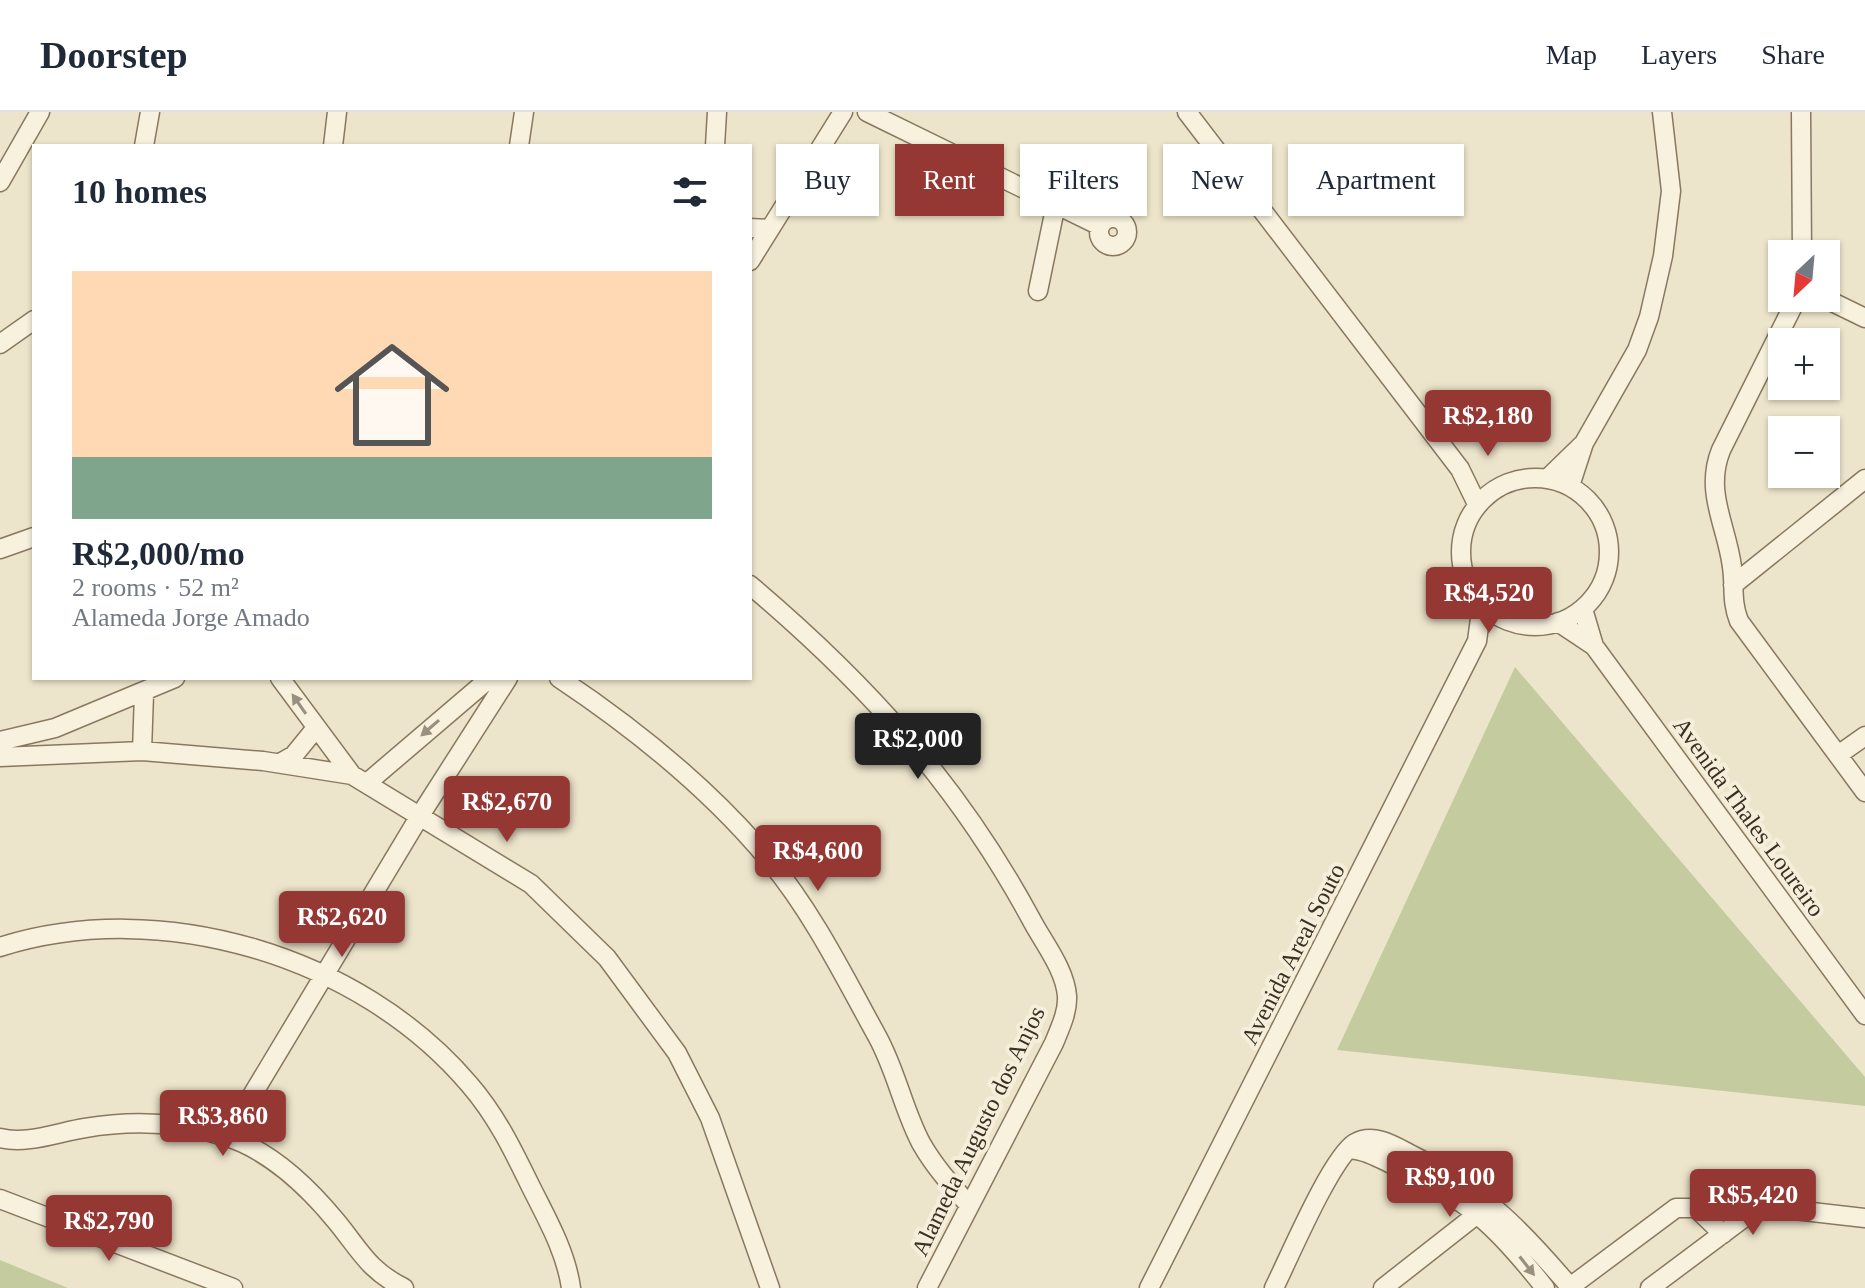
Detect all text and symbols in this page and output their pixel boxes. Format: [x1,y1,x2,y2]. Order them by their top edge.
text: Doorstep [40,34,188,76]
text: Map [1546,39,1597,70]
text: Layers [1641,39,1717,70]
text: Share [1761,39,1825,70]
chip: Buy [776,144,879,216]
chip: Rent [895,144,1004,216]
chip: Filters [1020,144,1147,216]
chip: New [1163,144,1272,216]
chip: Apartment [1288,144,1464,216]
icon: filters [668,170,712,214]
text: 10 homes [72,173,207,210]
north arrow [1768,240,1840,312]
map controls [1768,240,1840,488]
icon: home [320,323,464,467]
button: + [1768,328,1840,400]
pin: R$2,180 [1414,390,1562,458]
text: R$2,180 [1443,401,1533,430]
button: − [1768,416,1840,488]
text: R$2,000/mo [72,535,245,572]
pin: R$4,520 [1415,567,1563,635]
text: 2 rooms · 52 m² [72,573,239,602]
text: R$4,520 [1444,578,1534,607]
text: Alameda Jorge Amado [72,603,310,632]
one-way arrow [292,694,307,715]
pin: R$2,000 [844,713,992,781]
street label: Avenida Thales Loureiro [1668,713,1830,921]
one-way arrow [420,718,439,736]
text: R$2,000 [873,724,963,753]
pin: R$2,670 [433,776,581,844]
text: R$2,670 [462,787,552,816]
pin: R$4,600 [744,825,892,893]
text: R$4,600 [773,836,863,865]
street label: Avenida Areal Souto [1236,859,1350,1049]
pin: R$2,620 [268,891,416,959]
text: R$2,620 [297,902,387,931]
street label: Alameda Augusto dos Anjos [906,1002,1050,1260]
pin: R$3,860 [149,1090,297,1158]
text: R$3,860 [178,1101,268,1130]
pin: R$9,100 [1376,1151,1524,1219]
text: R$9,100 [1405,1162,1495,1191]
pin: R$5,420 [1679,1169,1827,1237]
text: R$5,420 [1708,1180,1798,1209]
pin: R$2,790 [35,1195,183,1263]
text: R$2,790 [64,1206,154,1235]
one-way arrow [1519,1256,1535,1276]

